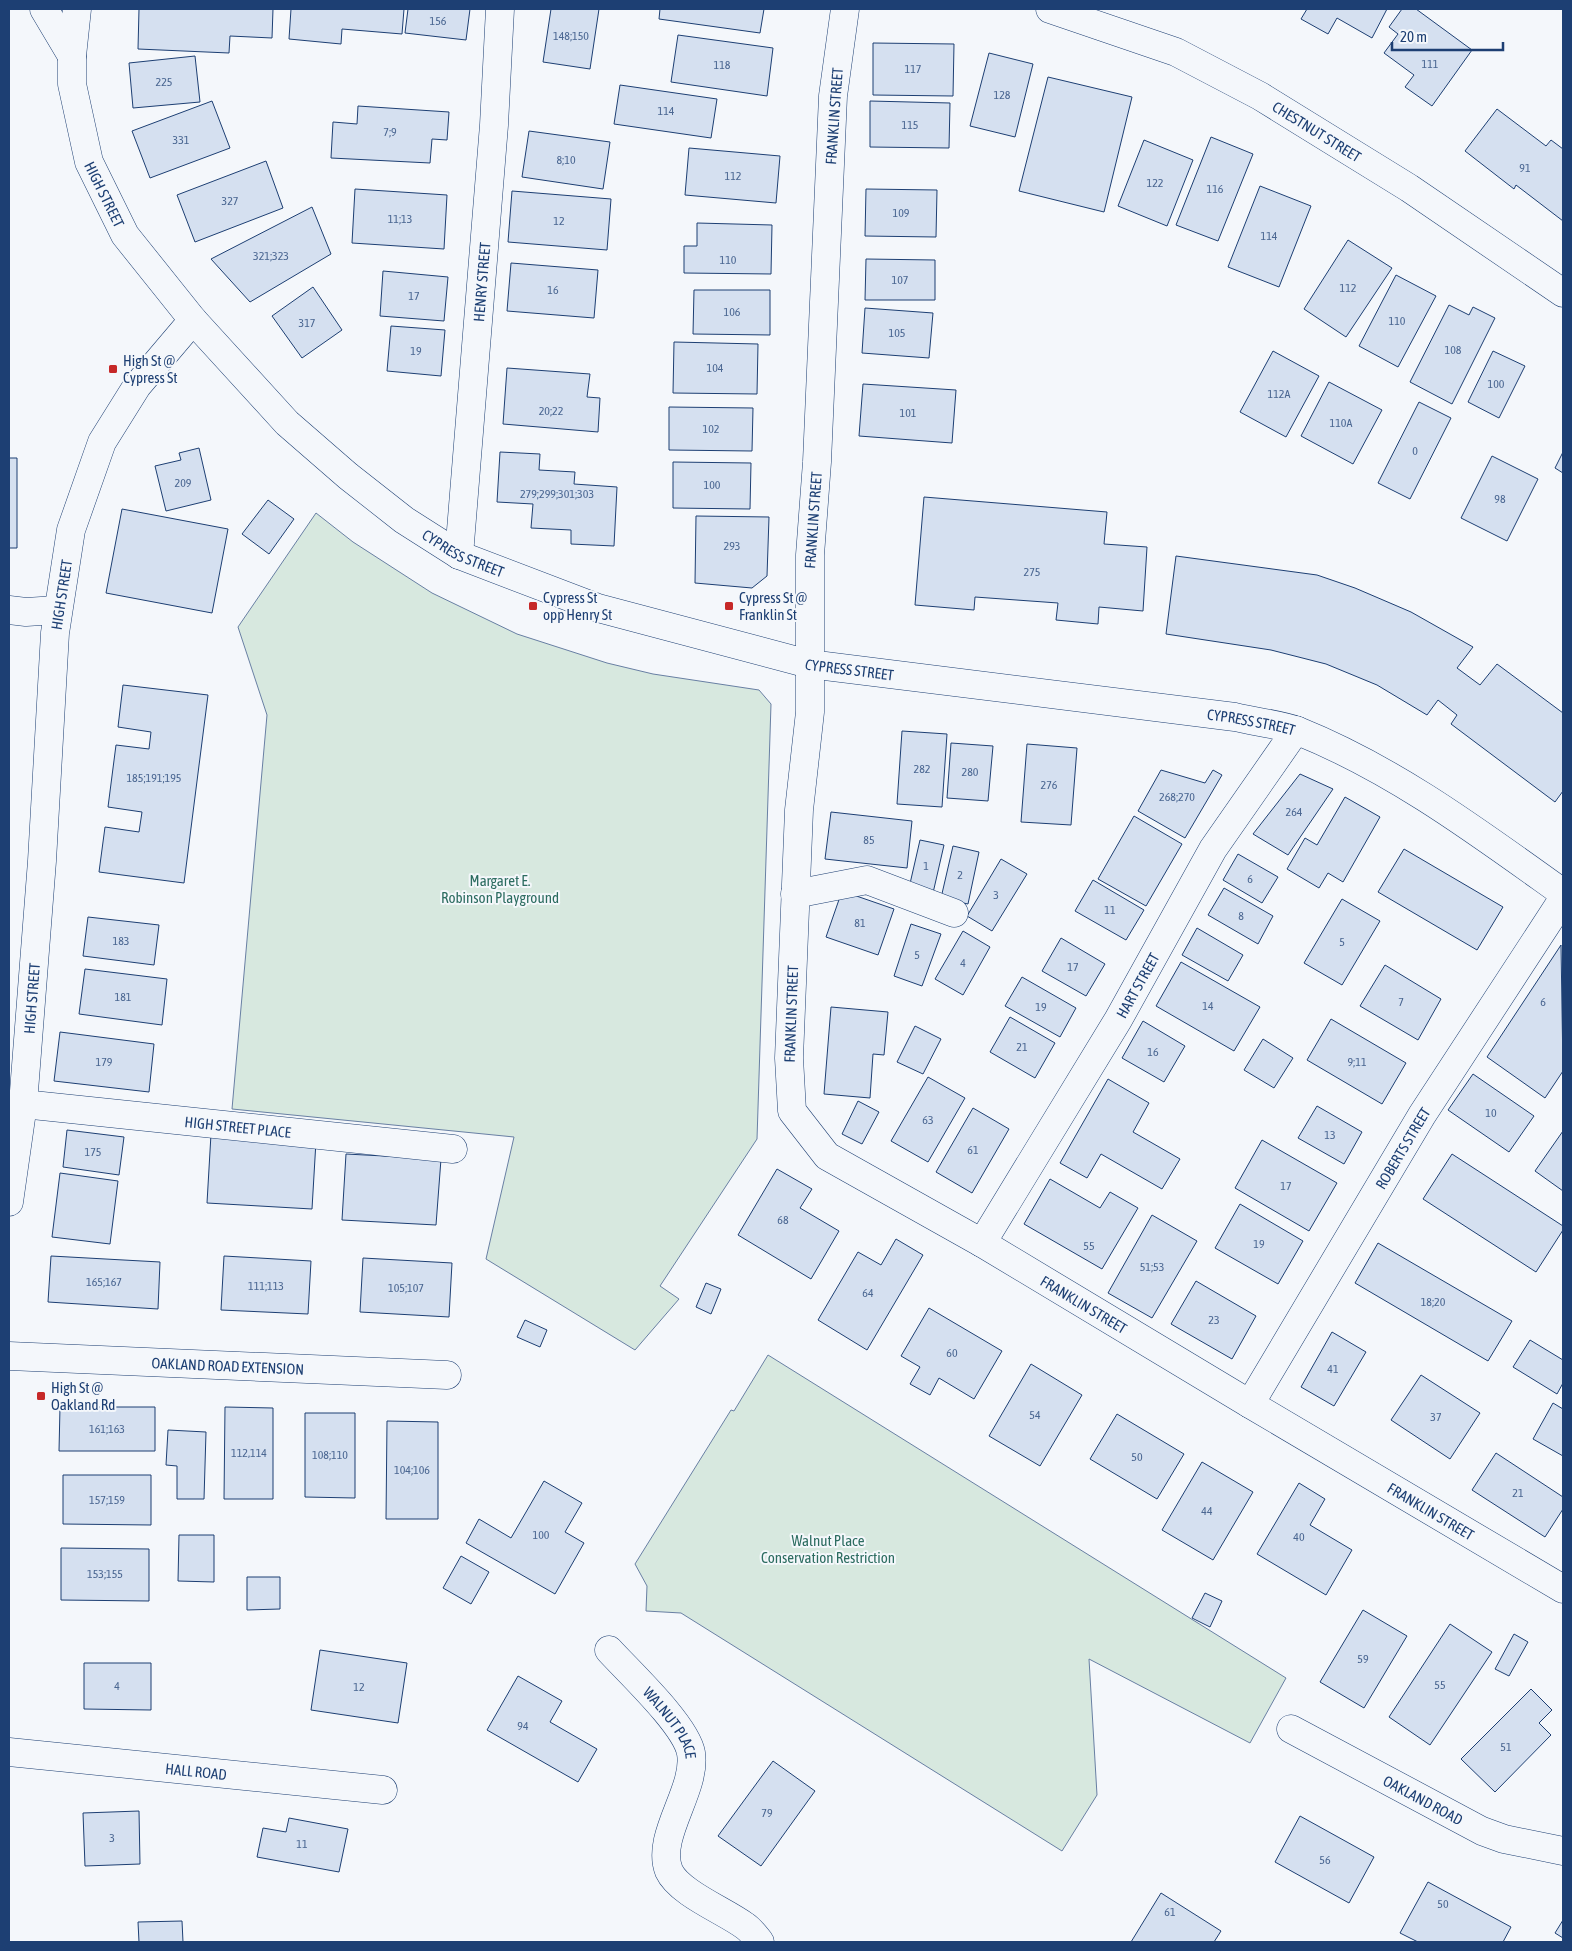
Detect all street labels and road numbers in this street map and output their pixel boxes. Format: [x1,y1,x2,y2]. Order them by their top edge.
street label: FRANKLIN STREET [822,66,846,165]
street label: CHESTNUT STREET [1270,97,1365,165]
street label: HIGH STREET [82,159,128,230]
street label: HENRY STREET [470,241,493,322]
street label: FRANKLIN STREET [801,470,825,569]
street label: CYPRESS STREET [419,525,507,580]
street label: HIGH STREET [47,558,75,631]
street label: CYPRESS STREET [803,655,895,683]
street label: CYPRESS STREET [1206,705,1298,738]
street label: HART STREET [1112,949,1162,1021]
street label: HIGH STREET [20,962,43,1034]
street label: FRANKLIN STREET [781,965,801,1063]
street label: ROBERTS STREET [1372,1104,1434,1192]
street label: HIGH STREET PLACE [184,1112,292,1141]
street label: FRANKLIN STREET [1038,1272,1130,1337]
street label: OAKLAND ROAD EXTENSION [151,1354,304,1377]
street label: FRANKLIN STREET [1385,1479,1478,1543]
street label: WALNUT PLACE [640,1683,700,1760]
street label: HALL ROAD [165,1759,228,1783]
street label: OAKLAND ROAD [1381,1771,1466,1828]

